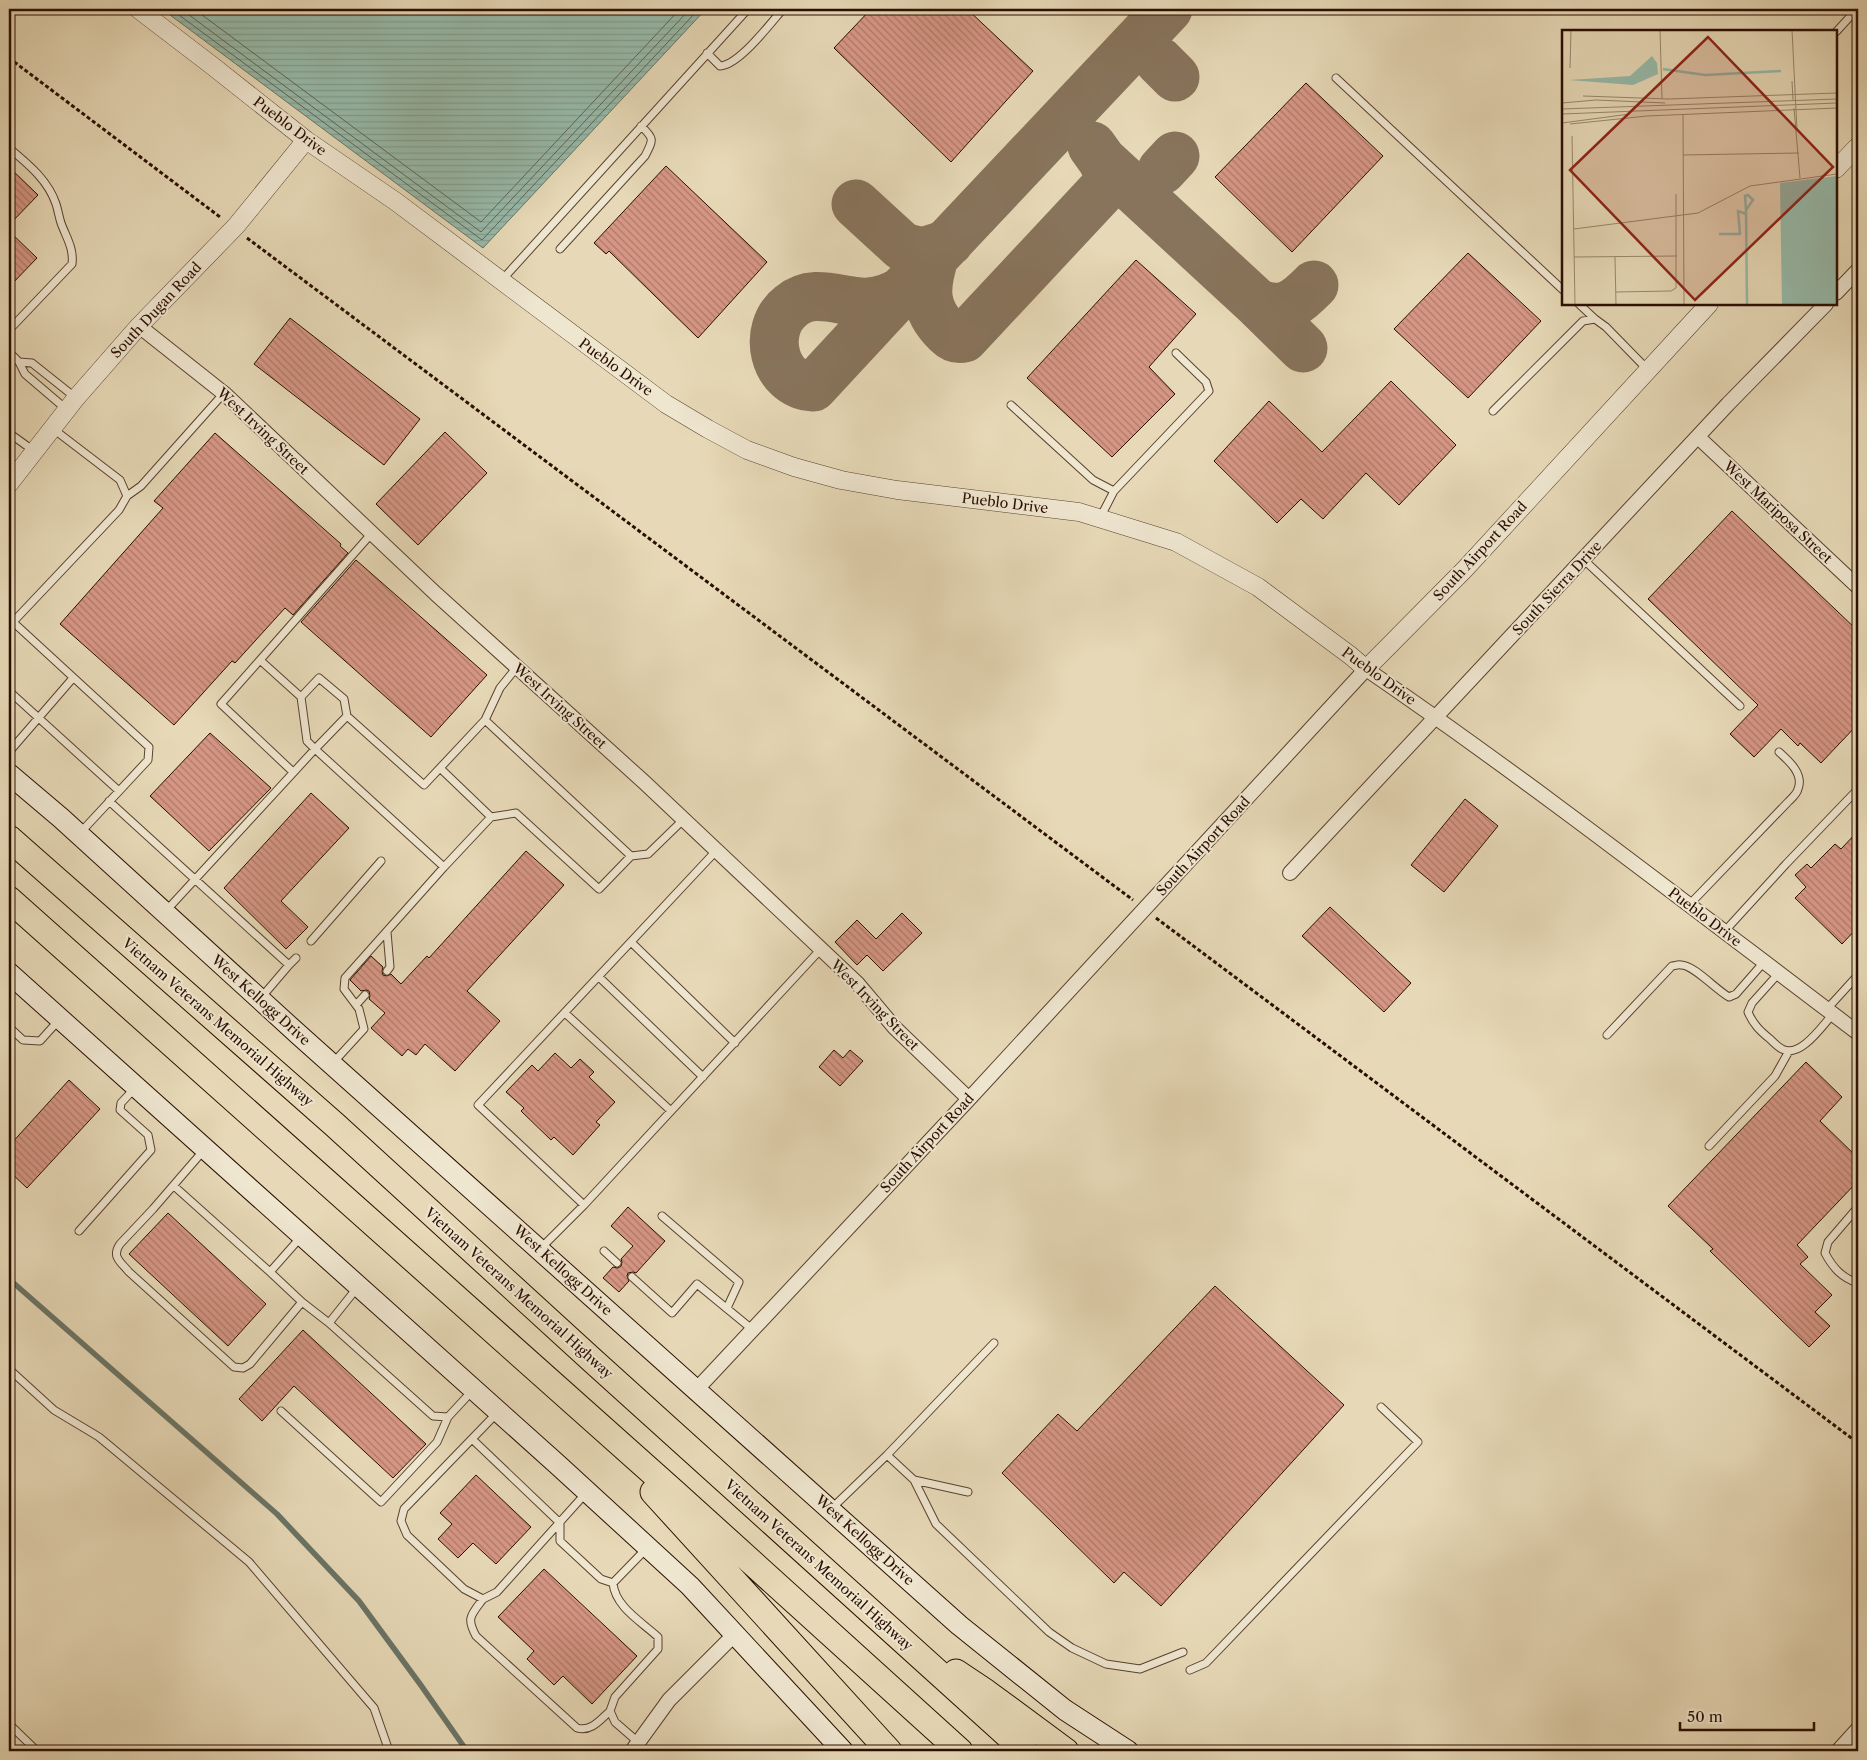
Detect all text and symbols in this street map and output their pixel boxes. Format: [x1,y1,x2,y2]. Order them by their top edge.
inset map [1562,30,1837,305]
street label: Pueblo Drive [250,93,330,159]
street label: South Dugan Road [107,258,205,362]
street label: Pueblo Drive [576,334,657,400]
street label: West Irving Street [213,383,313,478]
street label: West Mariposa Street [1719,456,1836,567]
street label: Pueblo Drive [961,489,1049,517]
street label: South Airport Road [1429,497,1531,604]
street label: South Sierra Drive [1509,537,1605,639]
street label: Pueblo Drive [1339,643,1420,709]
street label: West Irving Street [509,659,610,753]
street label: South Airport Road [1152,792,1254,899]
street label: Pueblo Drive [1665,884,1745,950]
street label: Vietnam Veterans Memorial Highway [118,933,317,1110]
street label: West Kellogg Drive [207,950,314,1049]
street label: West Irving Street [826,955,923,1054]
street label: South Airport Road [876,1089,978,1196]
street label: Vietnam Veterans Memorial Highway [420,1203,617,1383]
street label: West Kellogg Drive [509,1220,616,1319]
street label: Vietnam Veterans Memorial Highway [720,1475,917,1655]
street label: West Kellogg Drive [811,1490,918,1589]
scale bar [1680,1700,1813,1732]
text: 50 m [1687,1707,1723,1726]

